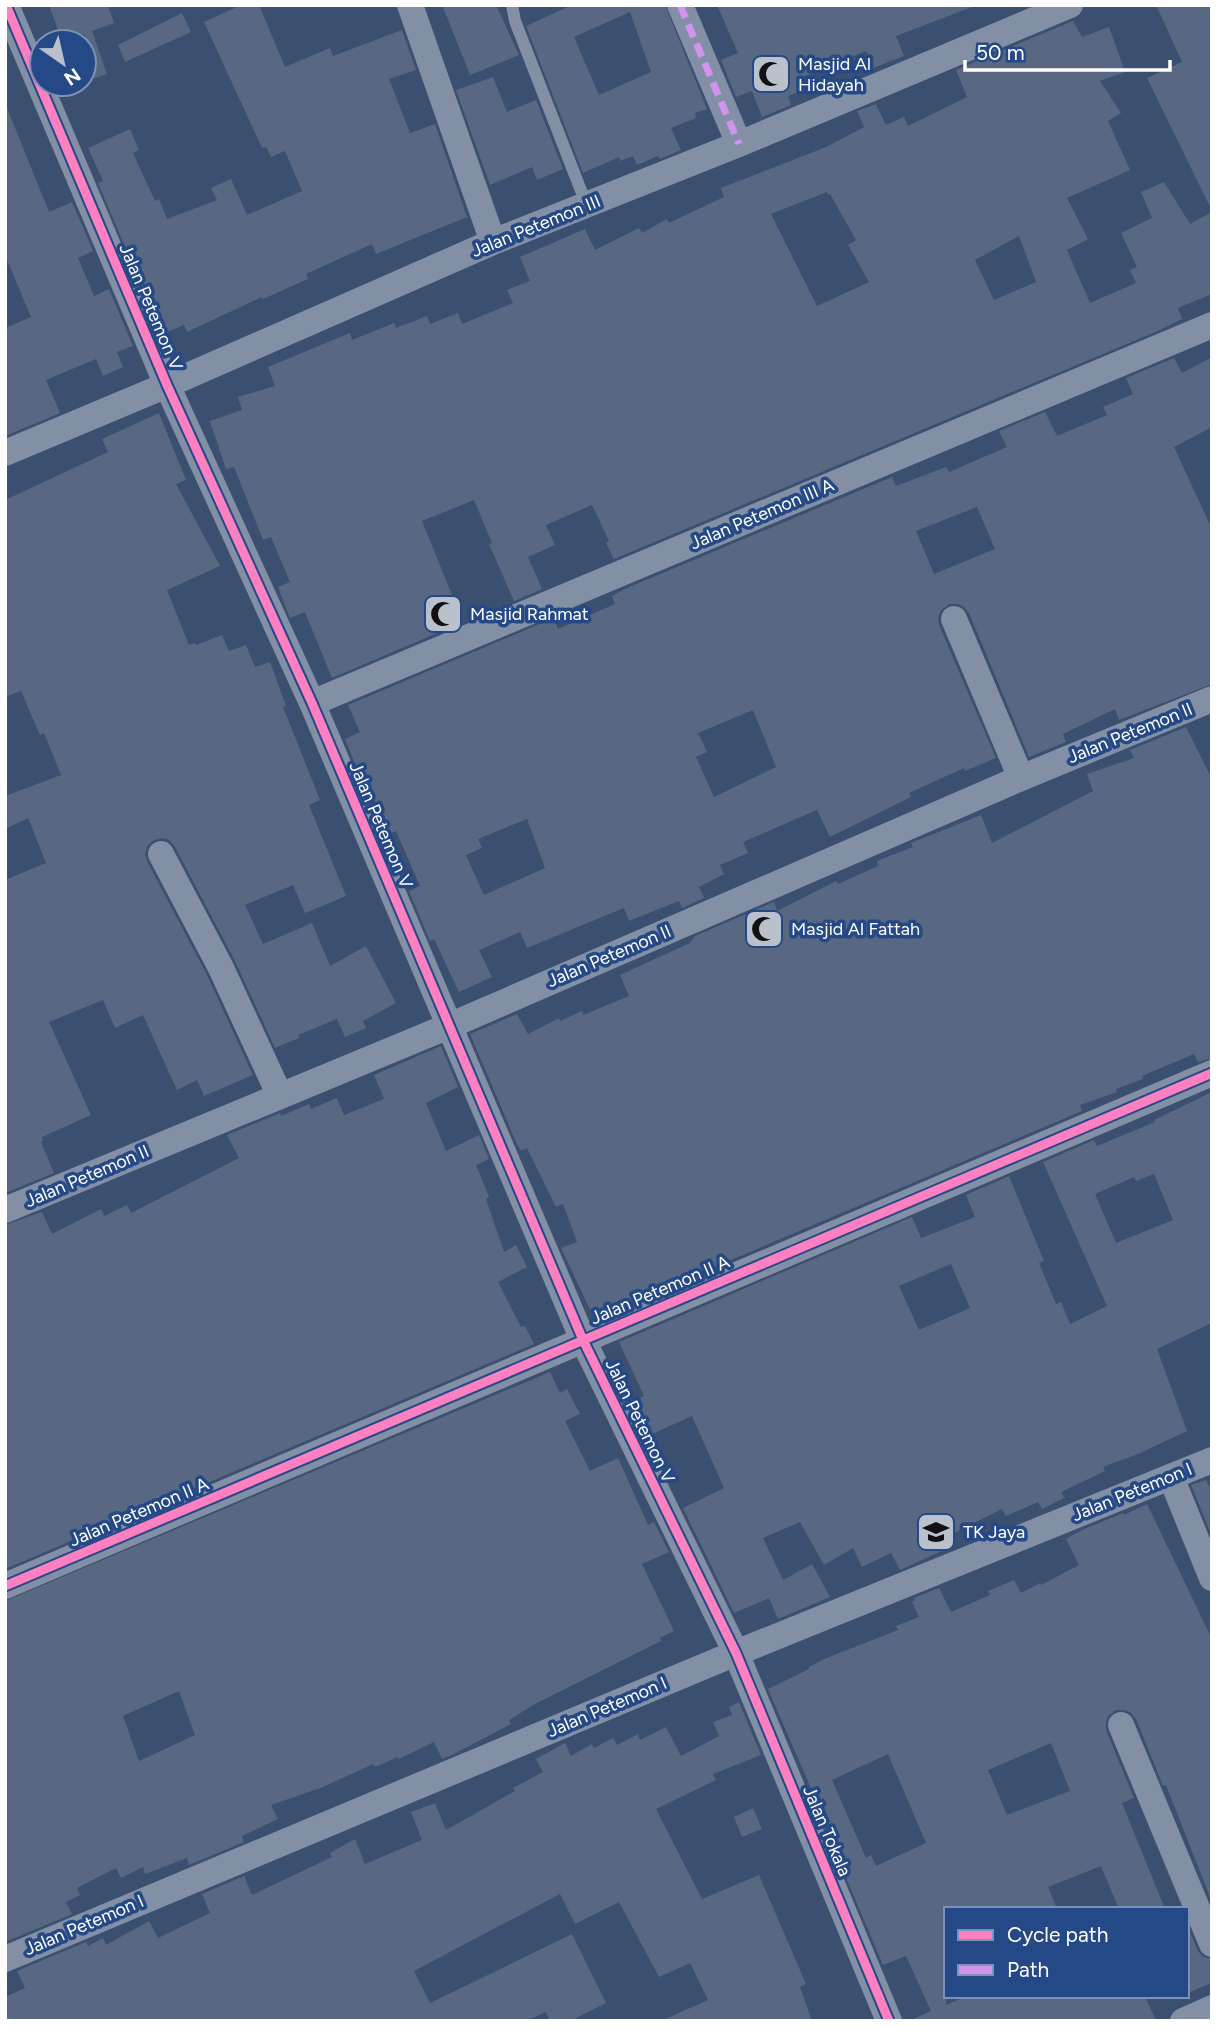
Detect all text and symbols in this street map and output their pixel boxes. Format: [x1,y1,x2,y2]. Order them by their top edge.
north arrow [28,28,98,98]
scale bar [965,28,1170,72]
text: 50 m [976,40,1025,65]
mosque icon: Masjid Al Hidayah [750,53,792,95]
place label: Masjid Al Hidayah [798,53,871,96]
text: N [60,63,85,90]
street label: Jalan Petemon III [468,190,604,262]
street label: Jalan Petemon V [114,240,188,374]
street label: Jalan Petemon III A [687,474,837,554]
mosque icon: Masjid Rahmat [422,593,464,635]
place label: Masjid Rahmat [470,603,589,625]
street label: Jalan Petemon II [1064,698,1196,768]
street label: Jalan Petemon V [344,758,418,892]
mosque icon: Masjid Al Fattah [743,908,785,950]
place label: Masjid Al Fattah [791,918,920,940]
street label: Jalan Petemon II [544,920,674,992]
street label: Jalan Petemon II [22,1140,152,1212]
street label: Jalan Petemon II A [587,1251,733,1329]
street label: Jalan Petemon V [600,1355,680,1487]
street label: Jalan Petemon I [1069,1458,1195,1526]
street label: Jalan Petemon II A [66,1473,212,1551]
school or university icon: TK Jaya [915,1511,957,1553]
place label: TK Jaya [963,1521,1025,1543]
street label: Jalan Petemon I [544,1672,670,1742]
street label: Jalan Tokala [798,1782,856,1880]
street label: Jalan Petemon I [21,1890,147,1960]
legend [944,1907,1189,1998]
text: Cycle path [1007,1922,1108,1947]
text: Path [1007,1957,1049,1982]

